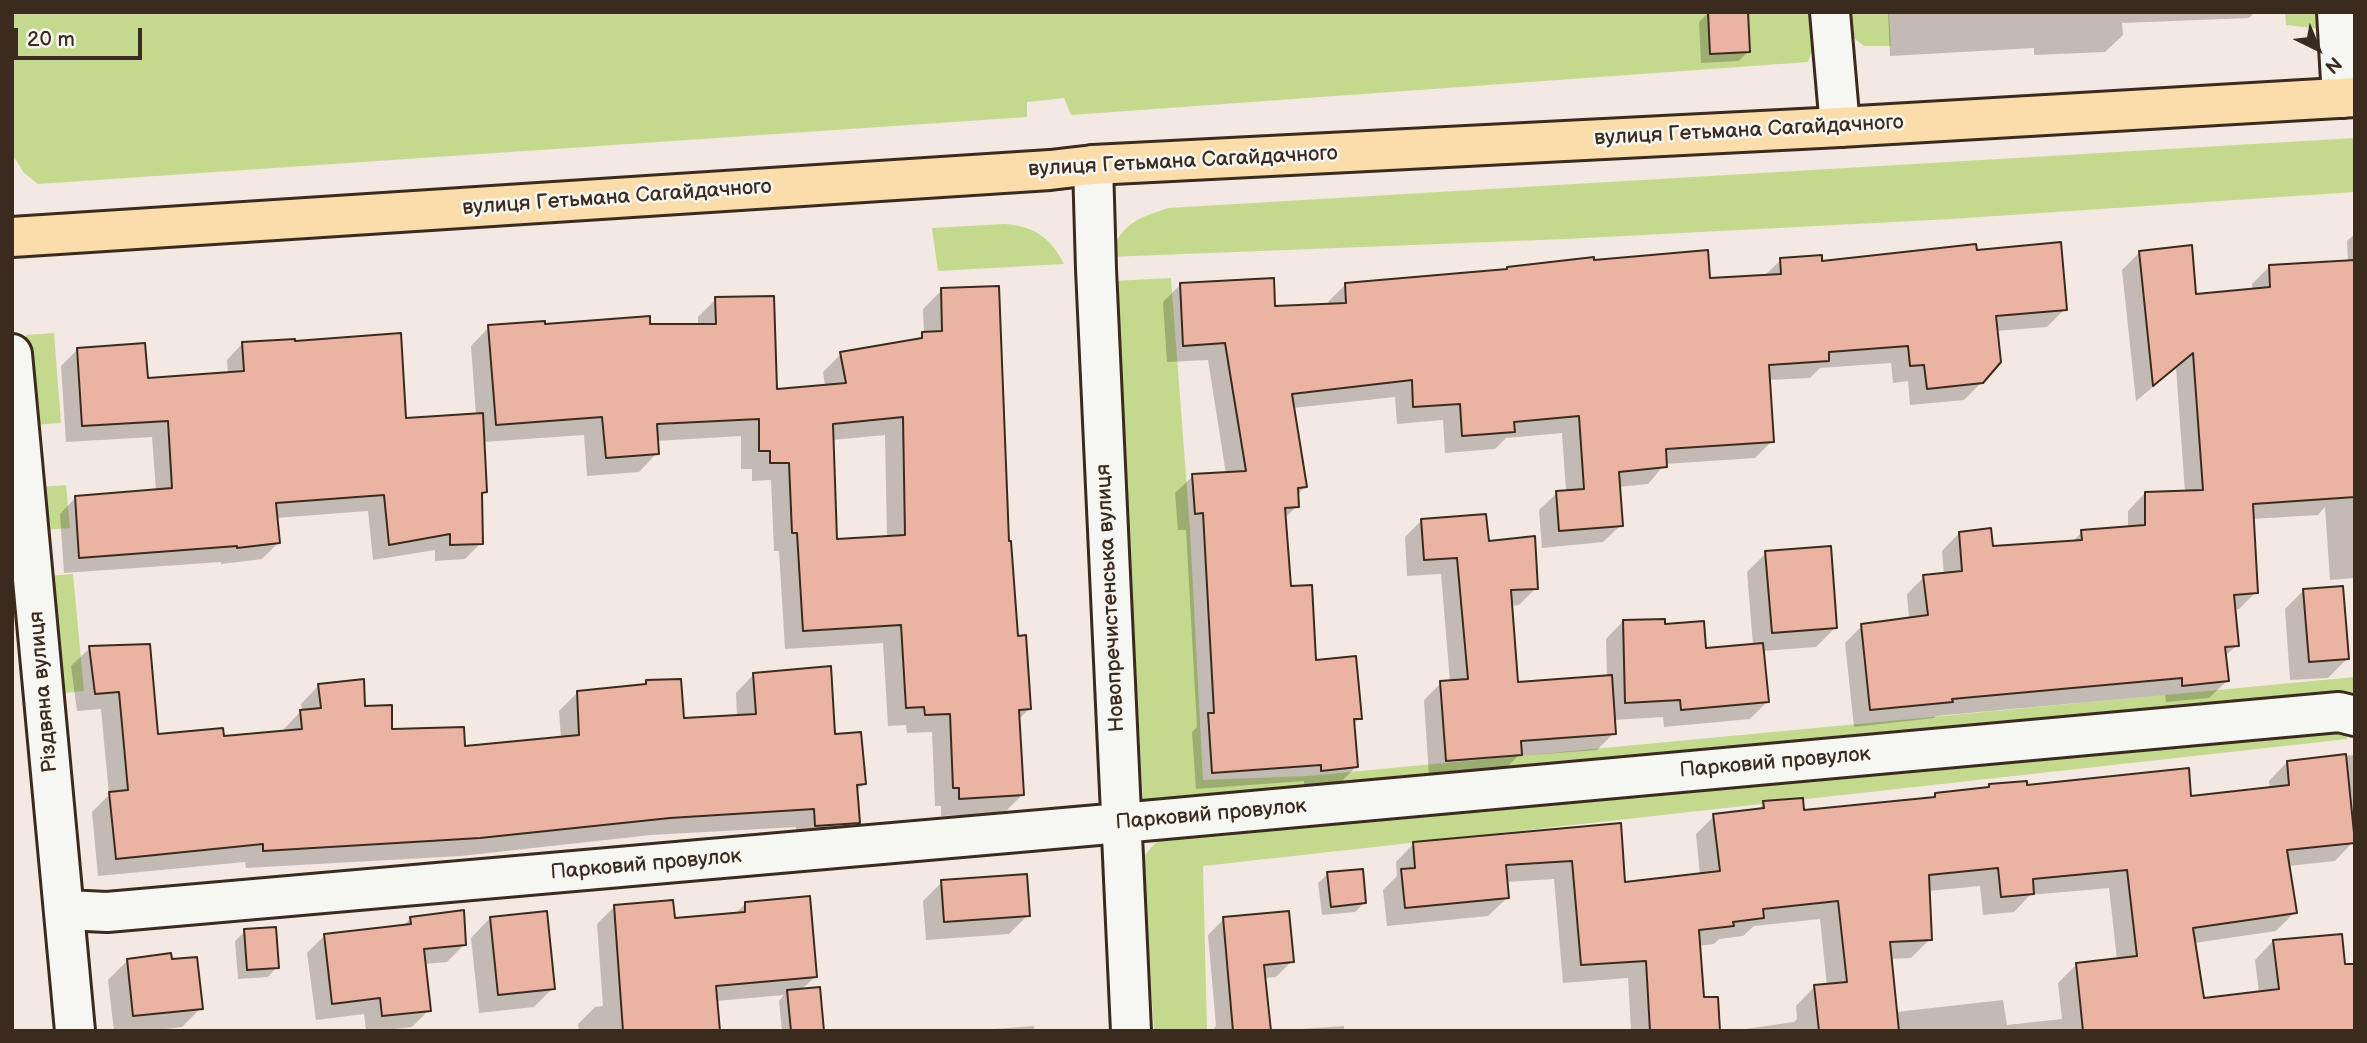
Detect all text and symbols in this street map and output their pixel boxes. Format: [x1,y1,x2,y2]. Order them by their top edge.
scale bar [18,14,145,58]
north arrow [2283,14,2353,84]
text: 20 m [27,27,75,52]
text: N [2320,51,2346,78]
street label: вулиця Гетьмана Сагайдачного [1594,110,1904,152]
street label: вулиця Гетьмана Сагайдачного [1028,141,1338,183]
street label: вулиця Гетьмана Сагайдачного [462,175,772,221]
street label: Новопречистенська вулиця [1091,463,1131,733]
street label: Різдвяна вулиця [24,610,64,774]
street label: Парковий провулок [1678,742,1872,784]
street label: Парковий провулок [1114,794,1308,836]
street label: Парковий провулок [549,844,743,886]

